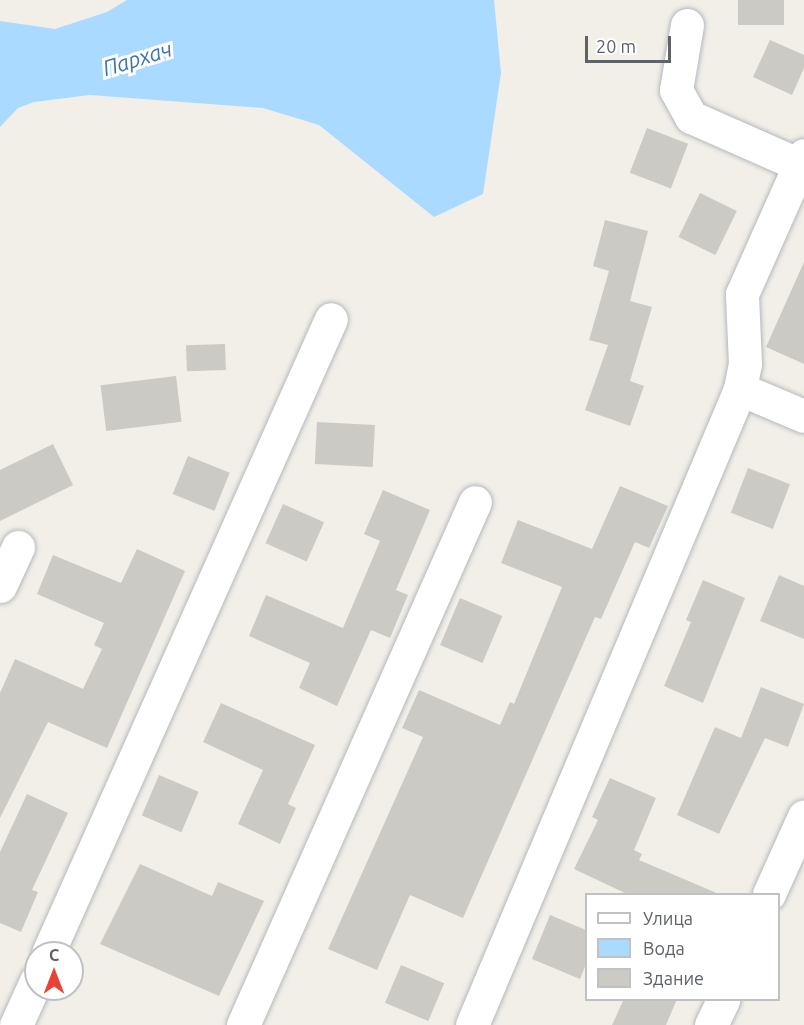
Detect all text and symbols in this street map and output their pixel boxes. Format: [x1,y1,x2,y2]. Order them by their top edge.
scale bar [588,24,674,62]
water label: Пархач [99,35,175,81]
text: 20 m [596,36,636,56]
legend [585,893,780,1001]
text: Улица [643,908,693,928]
text: Вода [643,938,685,958]
north arrow [24,941,84,1001]
text: С [49,946,59,964]
text: Здание [643,968,704,988]

